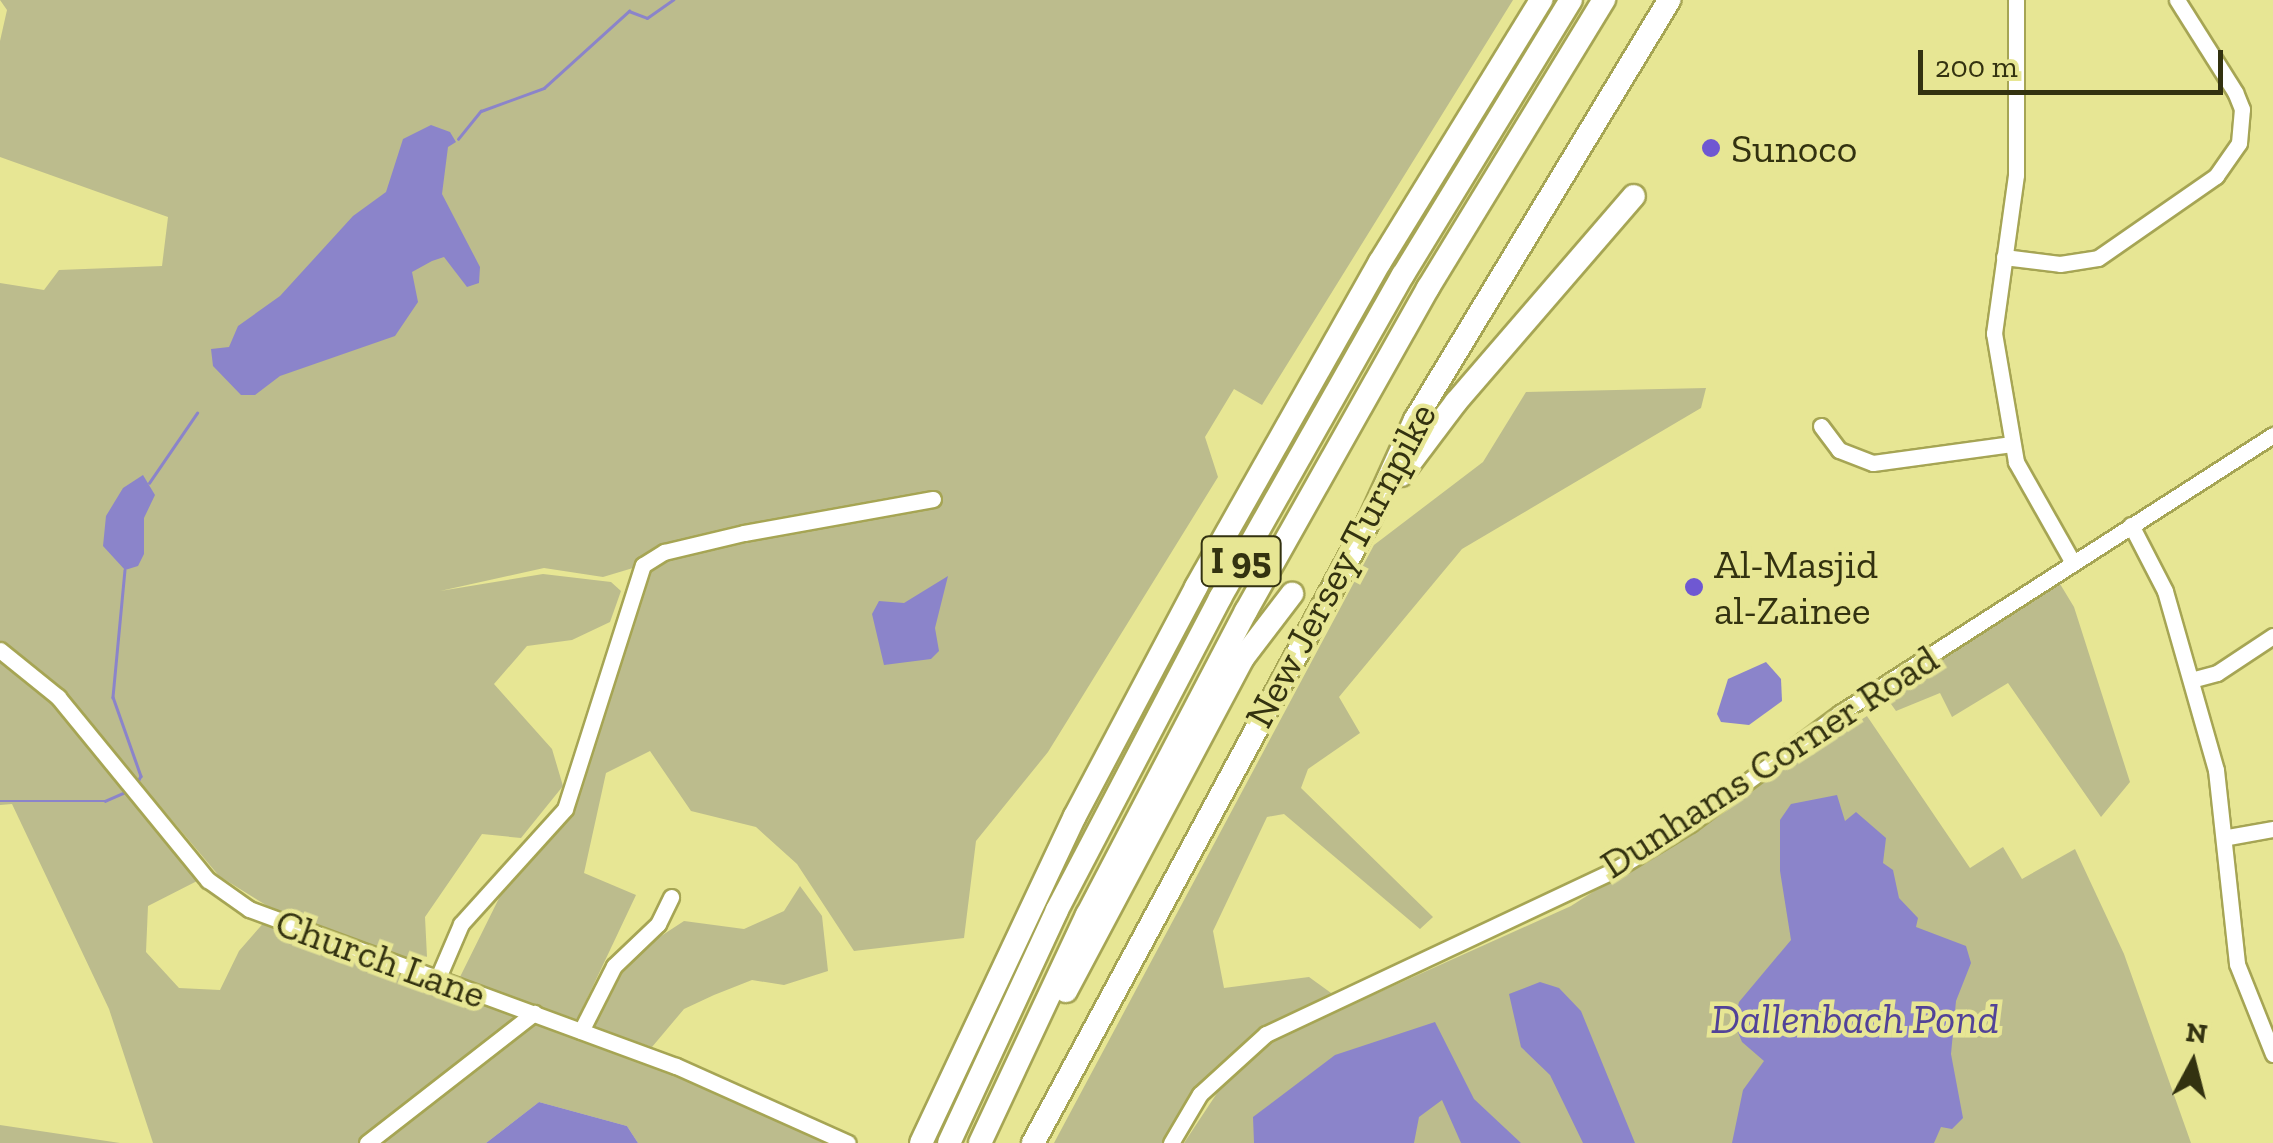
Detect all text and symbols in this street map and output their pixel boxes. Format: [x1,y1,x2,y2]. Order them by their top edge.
scale bar [1923,30,2228,92]
text: 200 m [1935,49,2018,85]
place label: Sunoco [1731,124,1857,172]
marker: Sunoco [1700,137,1722,159]
street label: New Jersey Turnpike [1233,393,1447,737]
road number: I 95 [1198,528,1284,594]
place label: Al-Masjid al-Zainee [1714,540,1878,634]
marker: Al-Masjid al-Zainee [1683,576,1705,598]
street label: Dunhams Corner Road [1591,634,1947,888]
street label: Church Lane [269,898,493,1018]
water label: Dallenbach Pond [1711,994,1999,1044]
north arrow [2143,1013,2243,1113]
text: N [2184,1015,2209,1050]

